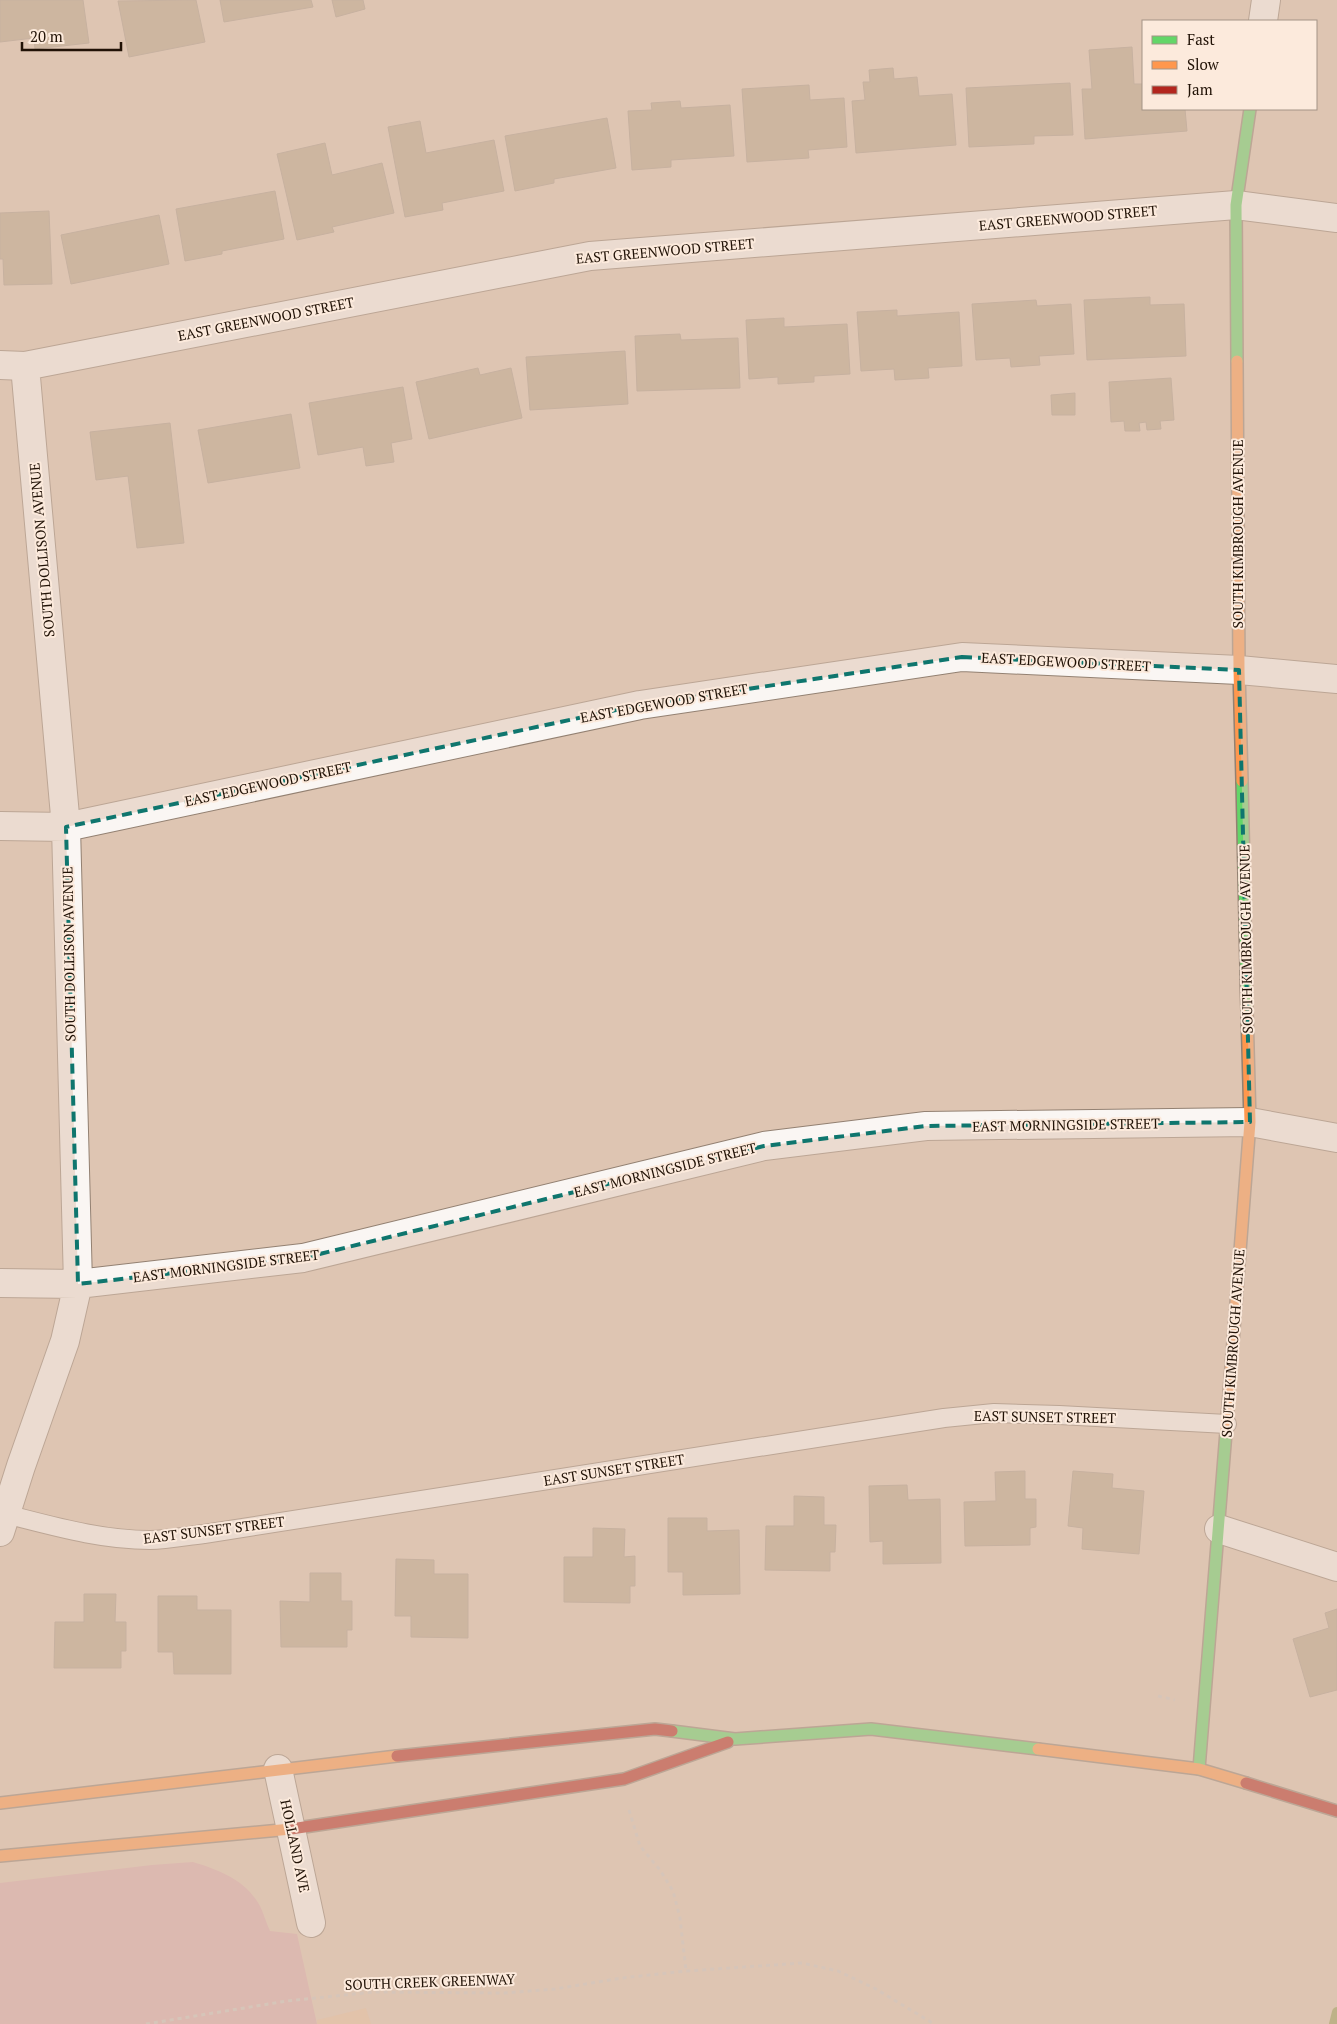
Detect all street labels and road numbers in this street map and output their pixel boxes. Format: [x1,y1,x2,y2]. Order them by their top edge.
street label: EAST GREENWOOD STREET [978,200,1158,235]
street label: EAST GREENWOOD STREET [575,233,755,268]
street label: EAST GREENWOOD STREET [176,292,356,345]
street label: SOUTH KIMBROUGH AVENUE [1228,439,1247,629]
street label: SOUTH DOLLISON AVENUE [24,462,59,638]
street label: EAST EDGEWOOD STREET [981,648,1152,675]
street label: EAST EDGEWOOD STREET [579,678,750,727]
street label: EAST EDGEWOOD STREET [183,756,353,810]
street label: SOUTH KIMBROUGH AVENUE [1234,844,1257,1034]
street label: SOUTH DOLLISON AVENUE [57,866,80,1042]
street label: EAST MORNINGSIDE STREET [972,1113,1160,1136]
street label: EAST MORNINGSIDE STREET [572,1138,759,1201]
street label: EAST MORNINGSIDE STREET [132,1245,321,1286]
street label: SOUTH KIMBROUGH AVENUE [1216,1248,1249,1438]
street label: EAST SUNSET STREET [974,1406,1117,1427]
street label: EAST SUNSET STREET [542,1449,686,1490]
street label: EAST SUNSET STREET [142,1511,286,1548]
street label: HOLLAND AVE [276,1798,315,1894]
street label: SOUTH CREEK GREENWAY [344,1969,516,1994]

